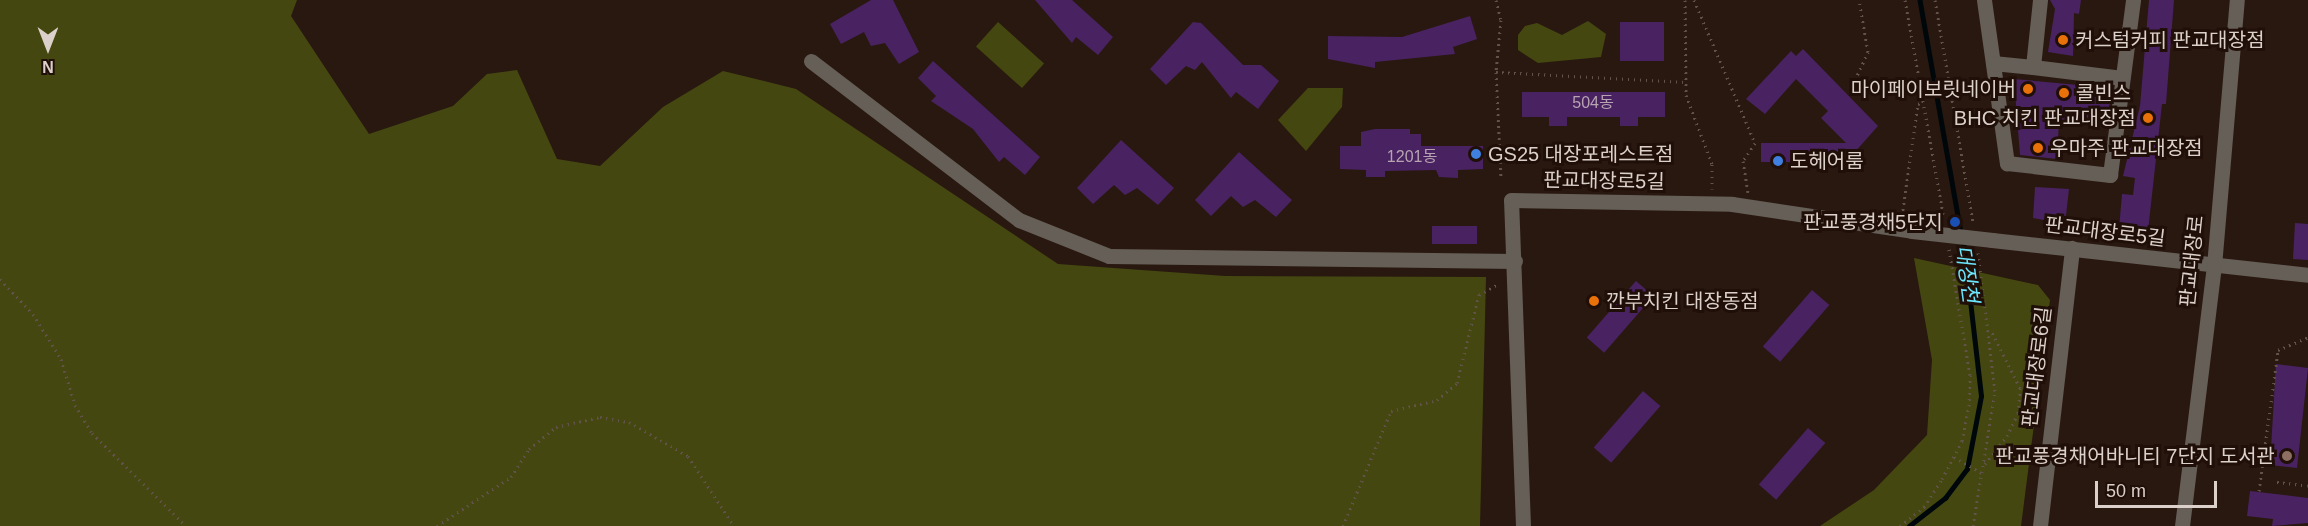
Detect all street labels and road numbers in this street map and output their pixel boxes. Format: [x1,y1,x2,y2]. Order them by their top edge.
street label: 판교대장로5길 [1543,168,1665,194]
street label: 판교대장로5길 [2043,213,2167,251]
street label: 판교대장로 [2175,214,2209,308]
street label: 판교대장로6길 [2018,305,2056,429]

